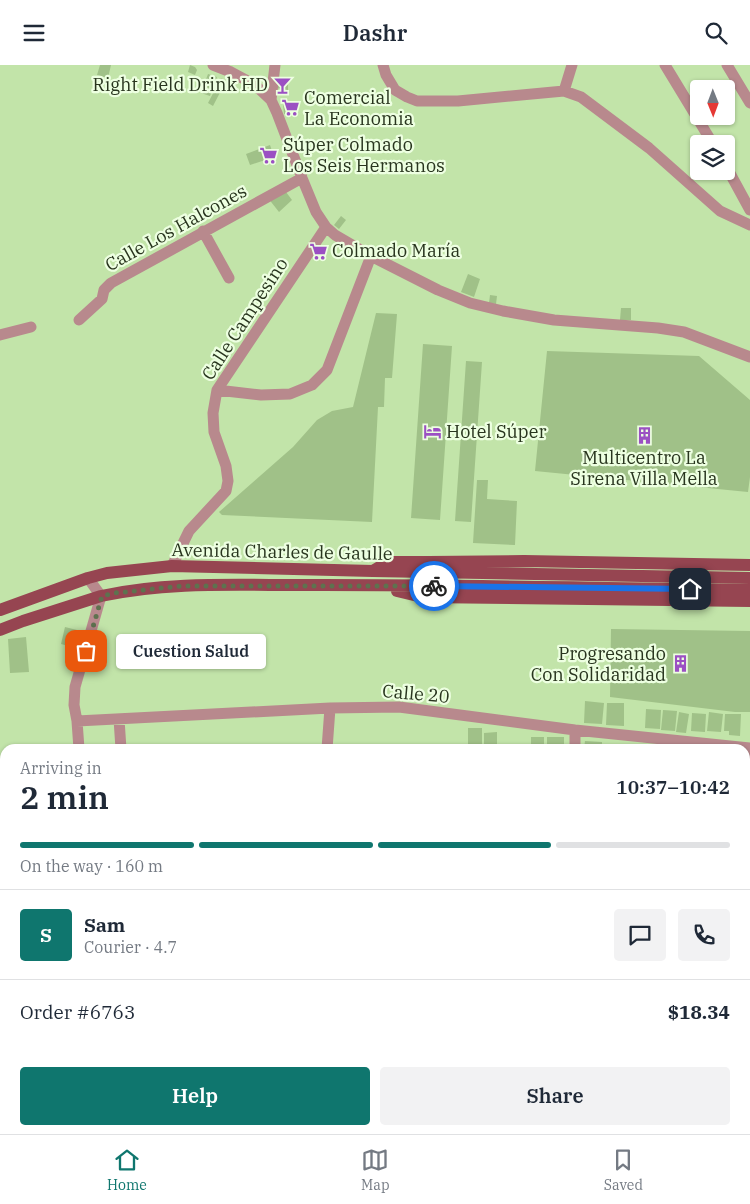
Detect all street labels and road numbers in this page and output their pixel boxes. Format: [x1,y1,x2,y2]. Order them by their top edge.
street label: Calle Los Halcones [101,179,251,276]
street label: Calle Campesino [196,253,293,384]
street label: Avenida Charles de Gaulle [171,538,393,565]
street label: Calle 20 [381,679,451,708]

